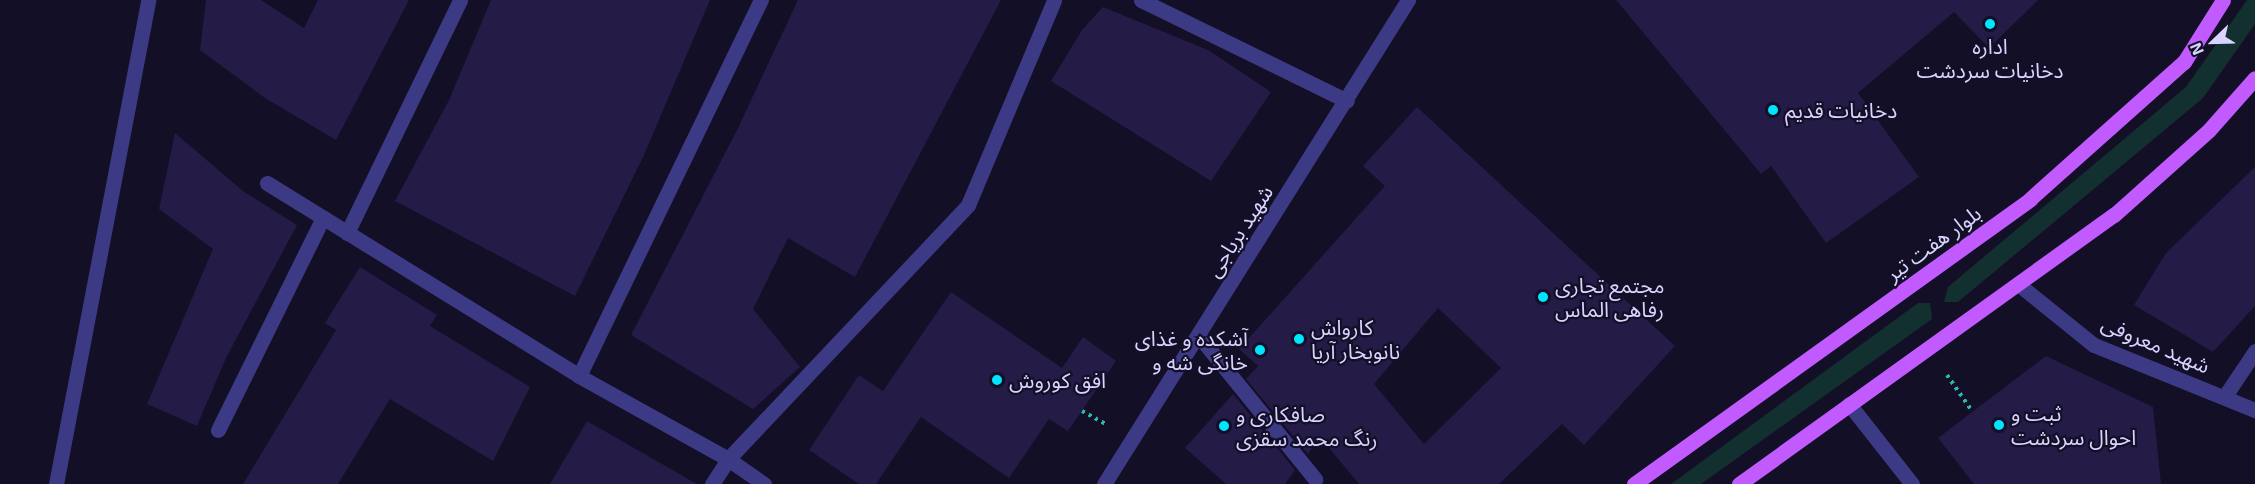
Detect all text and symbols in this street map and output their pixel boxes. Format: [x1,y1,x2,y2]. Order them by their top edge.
north arrow [2183,12,2243,72]
marker: اداره دخانیات سردشت [1983,17,1997,31]
place label: اداره دخانیات سردشت [1916,33,2064,83]
text: N [2185,40,2207,58]
place label: دخانیات قدیم [1785,97,1897,123]
marker: دخانیات قدیم [1766,103,1780,117]
street label: شهید بریاجی [1200,180,1278,282]
street label: بلوار هفت تیر [1880,200,1986,286]
place label: مجتمع تجاری رفاهی الماس [1555,272,1665,322]
marker: مجتمع تجاری رفاهی الماس [1536,290,1550,304]
street label: شهید معروفی [2098,310,2214,378]
place label: کارواش نانوبخار آریا [1311,314,1400,364]
place label: آشکده و غذای خانگی شه و [1135,325,1248,375]
marker: کارواش نانوبخار آریا [1292,332,1306,346]
marker: آشکده و غذای خانگی شه و [1253,343,1267,357]
place label: افق کوروش [1009,367,1106,393]
marker: افق کوروش [990,373,1004,387]
place label: ثبت و احوال سردشت [2011,400,2136,450]
place label: صافکاری و رنگ محمد سقزی [1236,401,1377,451]
marker: ثبت و احوال سردشت [1992,418,2006,432]
marker: صافکاری و رنگ محمد سقزی [1217,419,1231,433]

